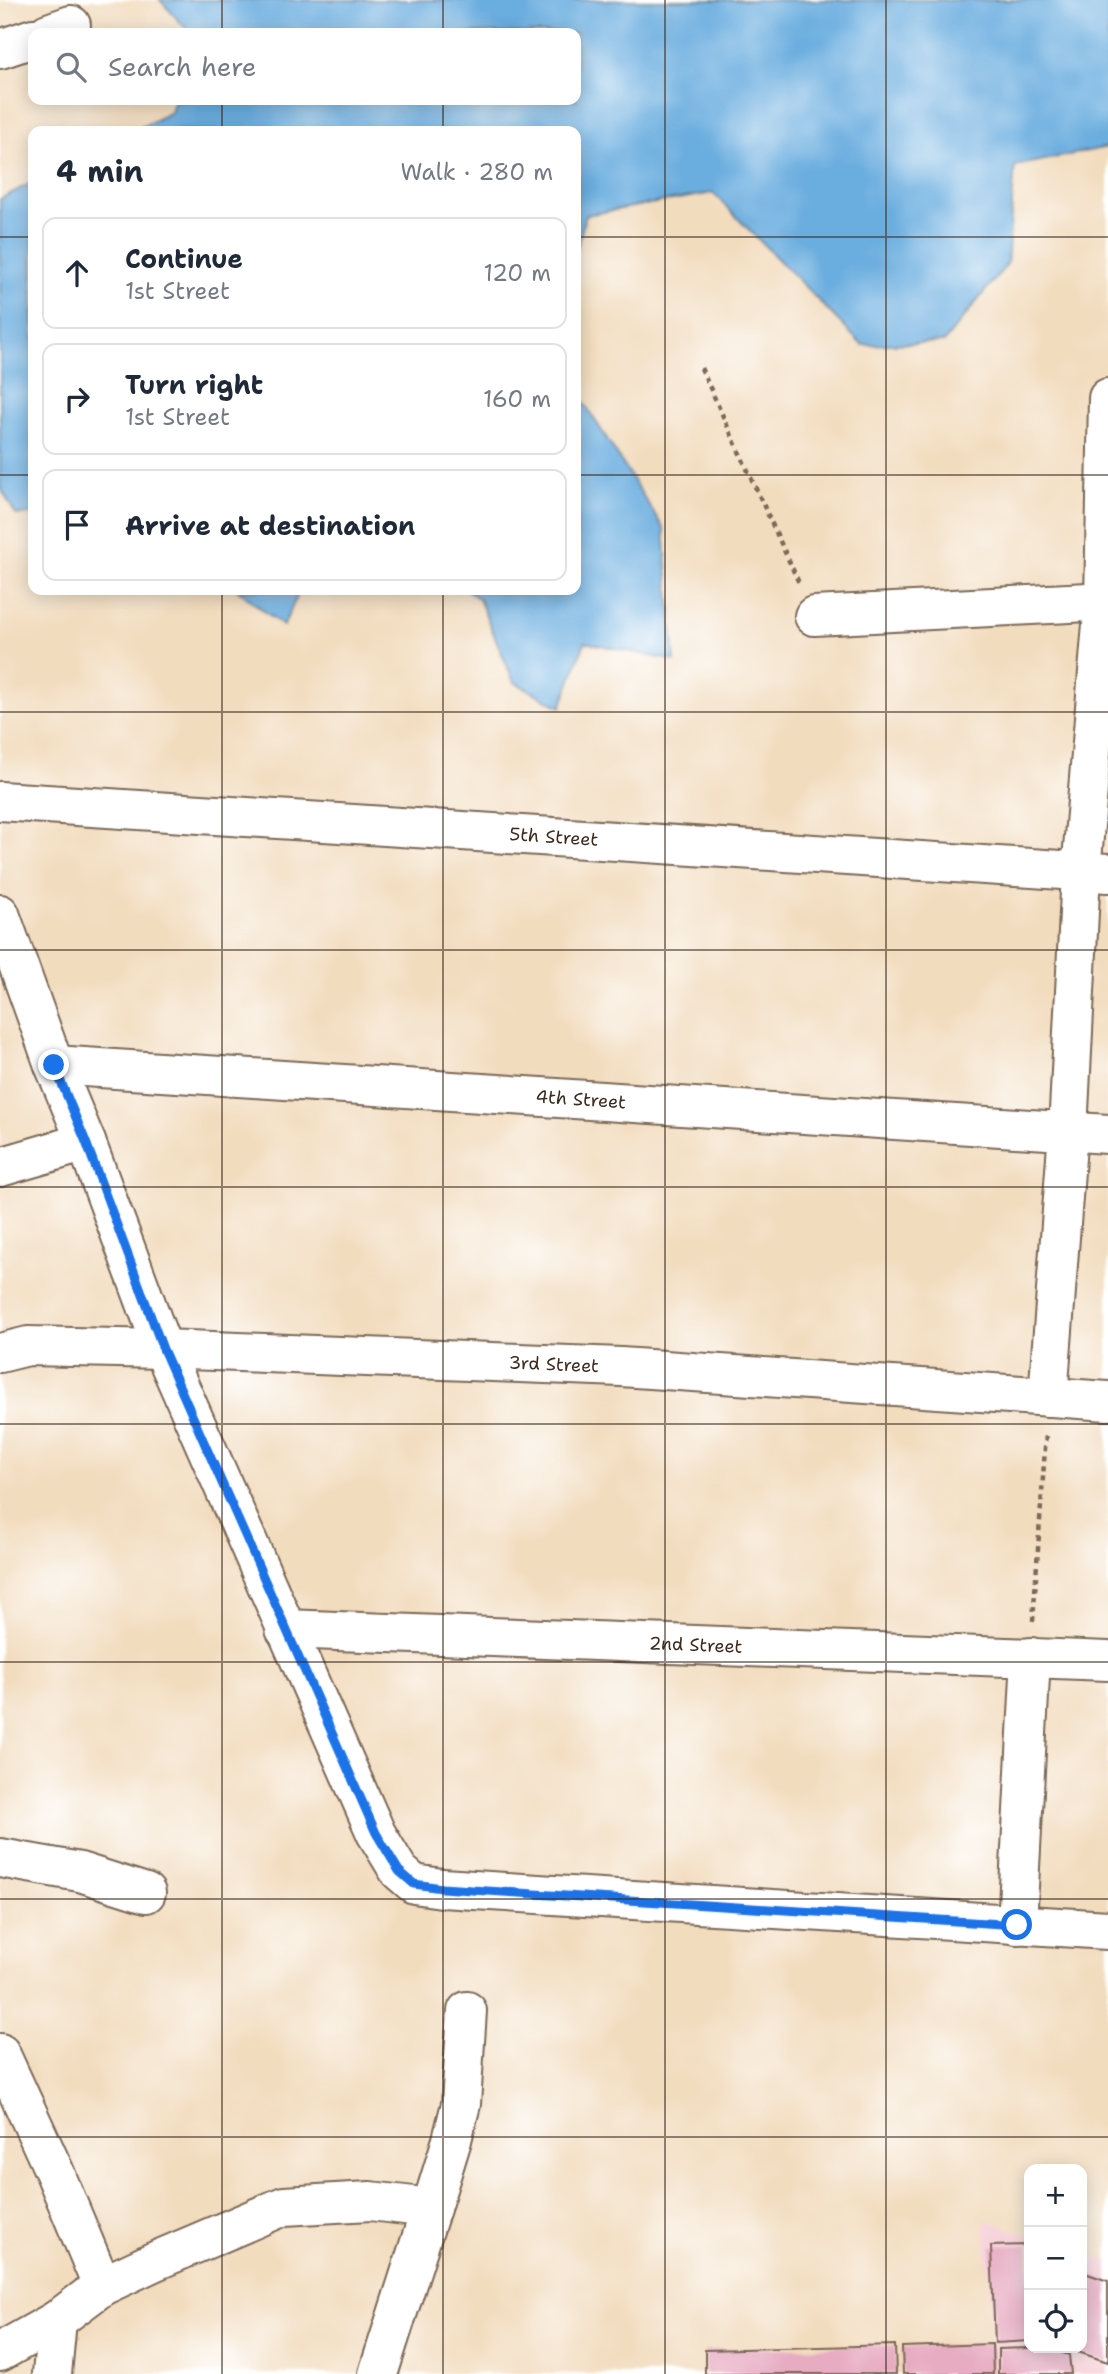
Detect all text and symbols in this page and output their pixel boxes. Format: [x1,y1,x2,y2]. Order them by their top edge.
search box [28,28,581,105]
icon: search [52,48,90,86]
text: Search here [108,49,257,84]
text: 4 min [56,151,143,192]
text: Walk · 280 m [400,157,553,187]
text: Continue [125,241,243,276]
icon: ahead [58,254,96,292]
text: 120 m [483,258,551,288]
text: 1st Street [125,276,230,306]
text: Turn right [125,367,263,402]
icon: right [58,380,96,418]
text: 160 m [483,384,551,414]
text: 1st Street [125,402,230,432]
icon: arrive [58,506,96,544]
text: Arrive at destination [125,508,415,543]
street label: 5th Street [509,822,599,852]
route end [38,1049,69,1080]
street label: 4th Street [535,1085,627,1114]
street label: 3rd Street [508,1351,600,1378]
street label: 2nd Street [649,1631,743,1659]
route start [1001,1909,1032,1940]
map controls [1024,2164,1087,2353]
button: + [1024,2164,1087,2227]
button: − [1024,2227,1087,2290]
button: locate [1024,2290,1087,2353]

